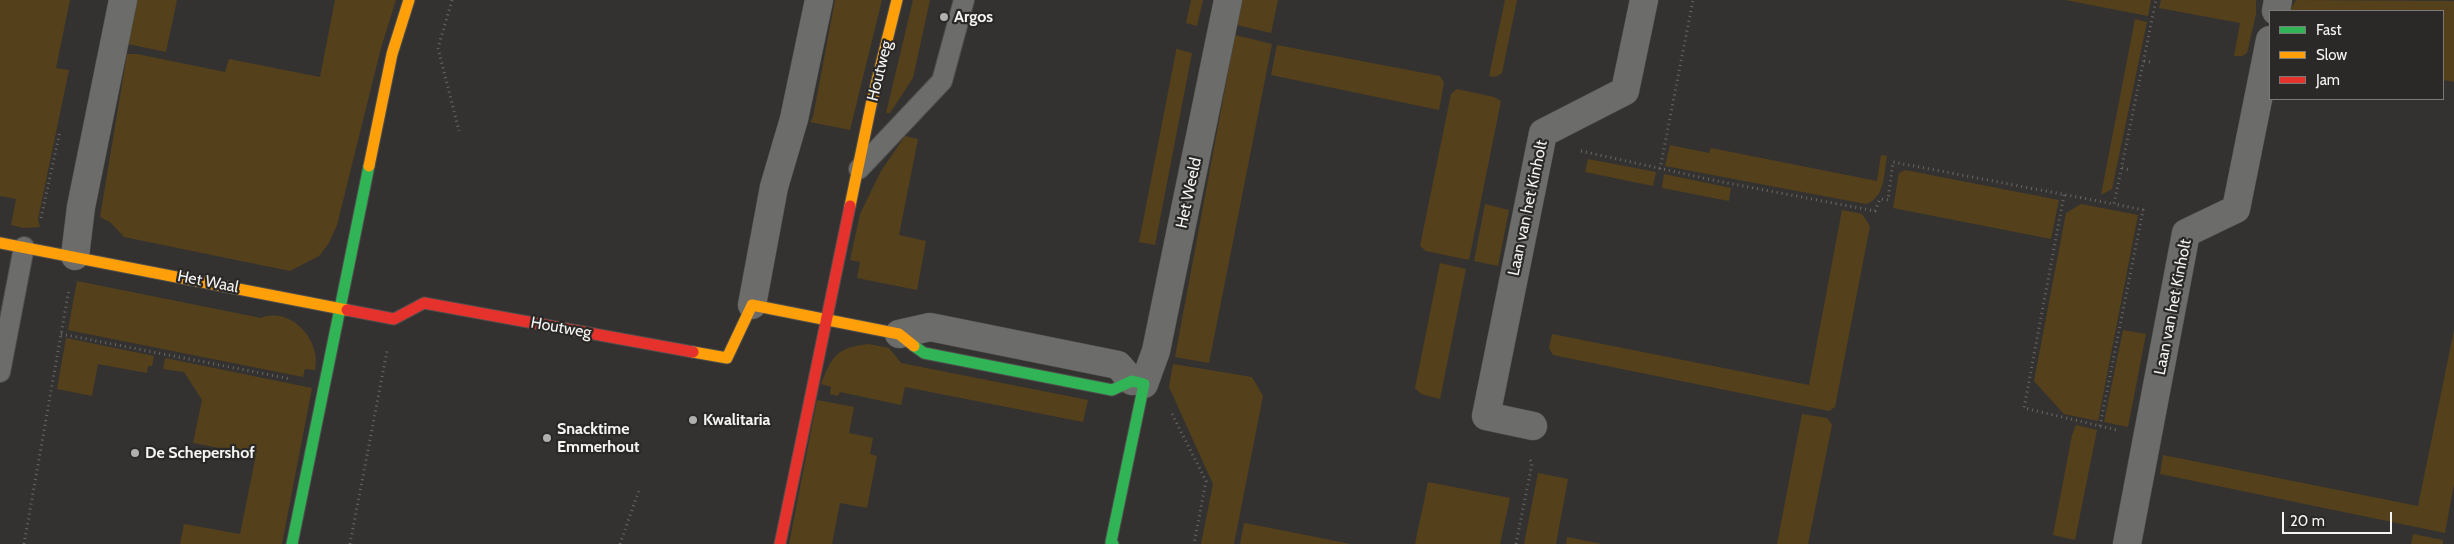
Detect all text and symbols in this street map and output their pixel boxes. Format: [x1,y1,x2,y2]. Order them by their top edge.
place label: Argos [954,7,993,27]
legend [2269,10,2444,100]
marker: Argos [938,11,950,23]
text: Fast [2316,21,2341,39]
street label: Houtweg [863,39,897,103]
text: Slow [2316,46,2347,64]
text: Jam [2316,71,2340,89]
street label: Laan van het Kinholt [1504,138,1552,278]
street label: Het Weeld [1172,156,1206,230]
street label: Laan van het Kinholt [2150,237,2196,377]
street label: Het Waal [176,267,240,297]
street label: Houtweg [529,313,593,343]
place label: Kwalitaria [703,410,770,430]
marker: Kwalitaria [687,414,699,426]
place label: Snacktime Emmerhout [557,419,640,457]
marker: Snacktime Emmerhout [541,432,553,444]
place label: De Schepershof [145,443,255,463]
marker: De Schepershof [129,447,141,459]
scale bar [2284,502,2394,534]
text: 20 m [2290,512,2325,530]

